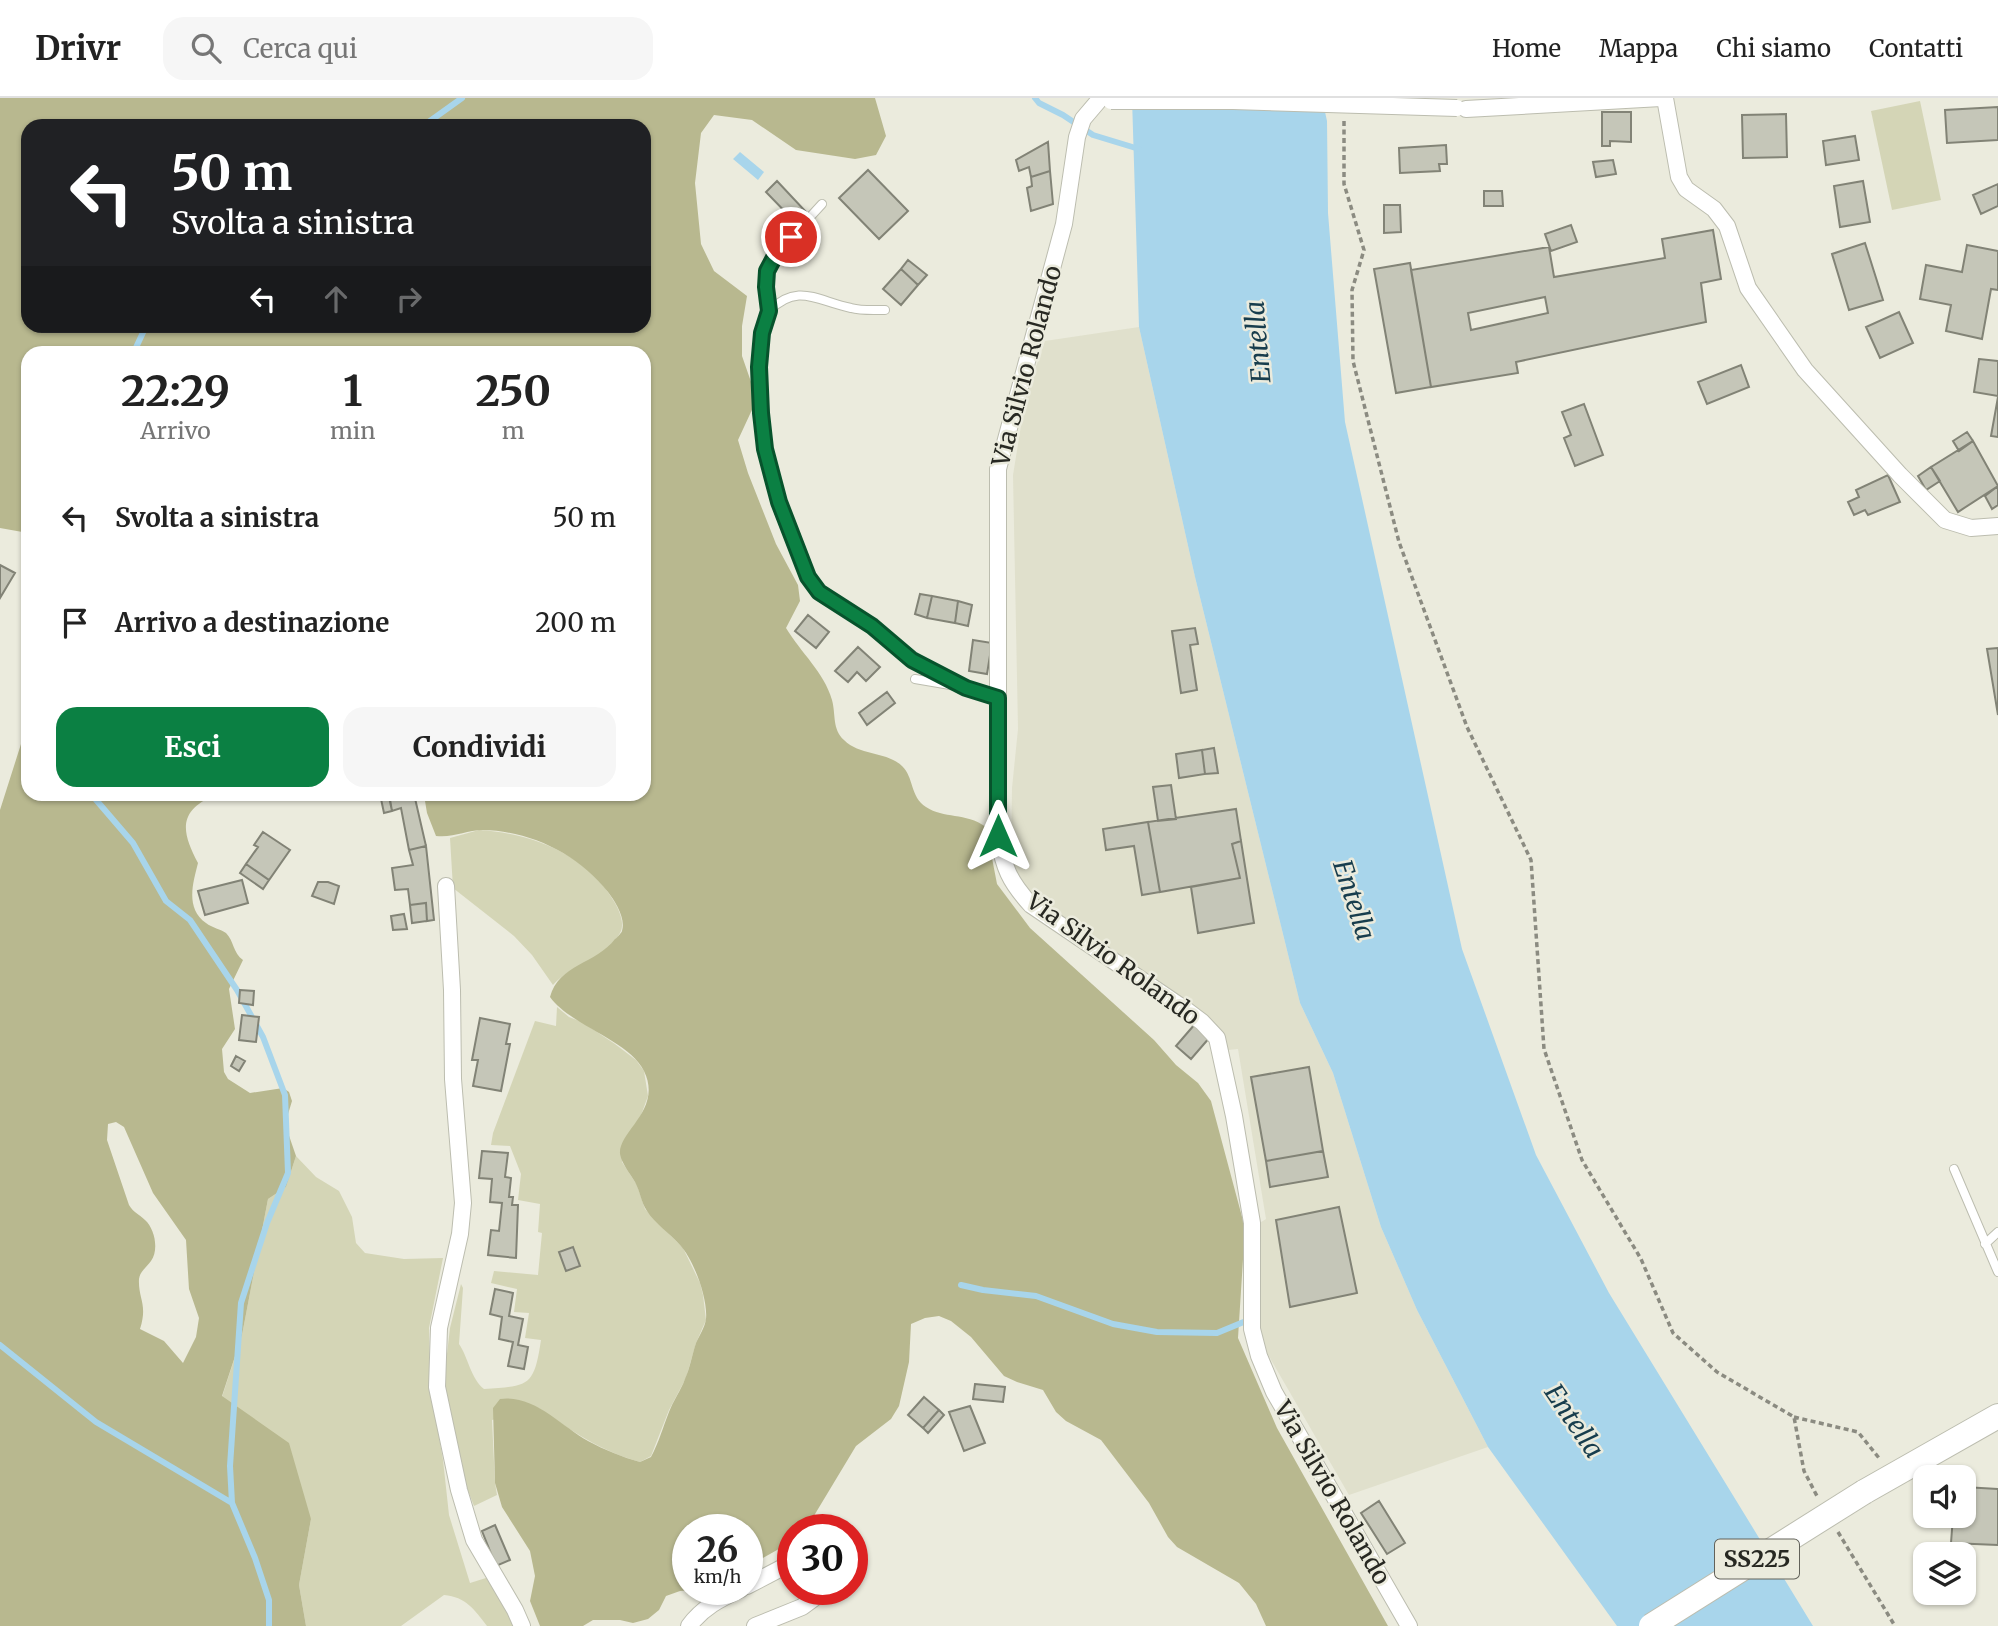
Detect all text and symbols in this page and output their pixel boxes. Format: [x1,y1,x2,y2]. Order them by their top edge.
search box [163,17,653,80]
text: Drivr [35,28,121,69]
icon: search [187,29,225,67]
text: Cerca qui [243,32,357,65]
text: Home [1492,33,1561,64]
text: Mappa [1599,33,1678,64]
text: Chi siamo [1716,33,1831,64]
text: Contatti [1869,33,1963,64]
text: 50 m [171,142,292,203]
icon: left [56,147,147,238]
text: Svolta a sinistra [171,203,414,243]
pin [761,207,821,267]
icon: arrive [772,218,810,256]
street label: Via Silvio Rolando [984,262,1068,471]
icon: left [244,280,282,318]
icon: ahead [317,280,355,318]
icon: right [390,280,428,318]
water label: Entella [1237,300,1278,385]
text: 22:29 [121,365,230,417]
text: 1 [343,365,362,417]
text: 250 [475,365,551,417]
text: Arrivo [140,416,211,445]
text: min [330,416,375,445]
text: m [502,416,525,445]
icon: left [56,499,94,537]
text: Svolta a sinistra [115,501,319,534]
text: 50 m [552,501,616,534]
icon: arrive [56,604,94,642]
text: Arrivo a destinazione [115,606,389,639]
text: 200 m [535,606,616,639]
button: Esci [56,707,329,787]
button: Condividi [343,707,616,787]
position arrow [961,799,1035,873]
water label: Entella [1326,856,1383,944]
street label: Via Silvio Rolando [1020,885,1206,1032]
water label: Entella [1538,1377,1611,1464]
street label: Via Silvio Rolando [1267,1395,1398,1590]
map controls [1913,1465,1976,1605]
button: sound [1913,1465,1976,1528]
speed limit sign: 30 [777,1514,868,1605]
text: 26 [697,1528,738,1572]
road number: SS225 [1715,1540,1799,1578]
button: layers [1913,1542,1976,1605]
text: km/h [694,1565,741,1588]

